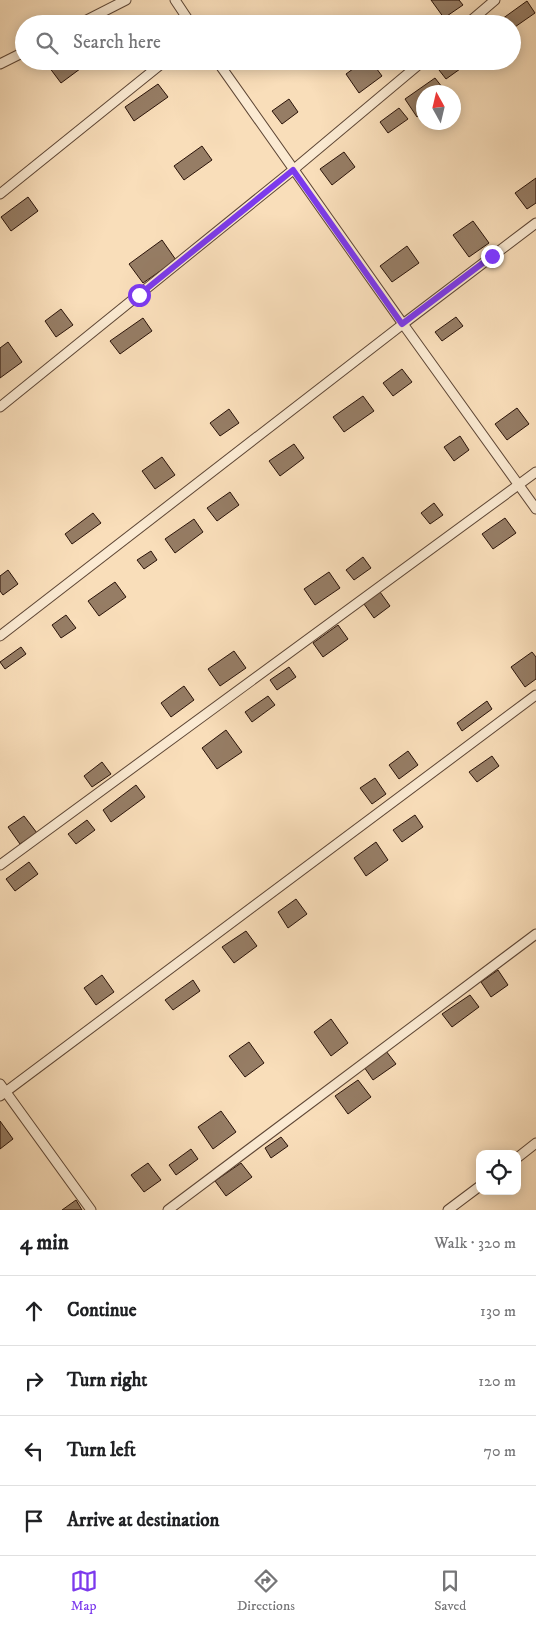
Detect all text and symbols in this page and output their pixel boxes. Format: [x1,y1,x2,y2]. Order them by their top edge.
search box [15,15,521,70]
icon: search [33,29,61,57]
text: Search here [73,31,161,54]
north arrow [416,85,461,130]
route end [481,245,504,268]
route start [128,284,151,307]
map controls [476,1150,521,1195]
button: locate [476,1150,521,1195]
text: 4 min [20,1230,69,1256]
text: Walk · 320 m [434,1233,516,1253]
icon: ahead [20,1297,48,1325]
text: Continue [67,1299,137,1322]
text: 130 m [480,1301,516,1321]
icon: right [20,1367,48,1395]
text: Turn right [67,1369,147,1392]
text: 120 m [478,1371,516,1391]
icon: left [20,1437,48,1465]
text: Turn left [67,1439,136,1462]
text: 70 m [484,1441,516,1461]
icon: arrive [20,1507,48,1535]
text: Arrive at destination [67,1509,219,1532]
tab: Map [70,1567,98,1615]
tab: Directions [237,1567,295,1615]
tab: Saved [434,1567,466,1615]

